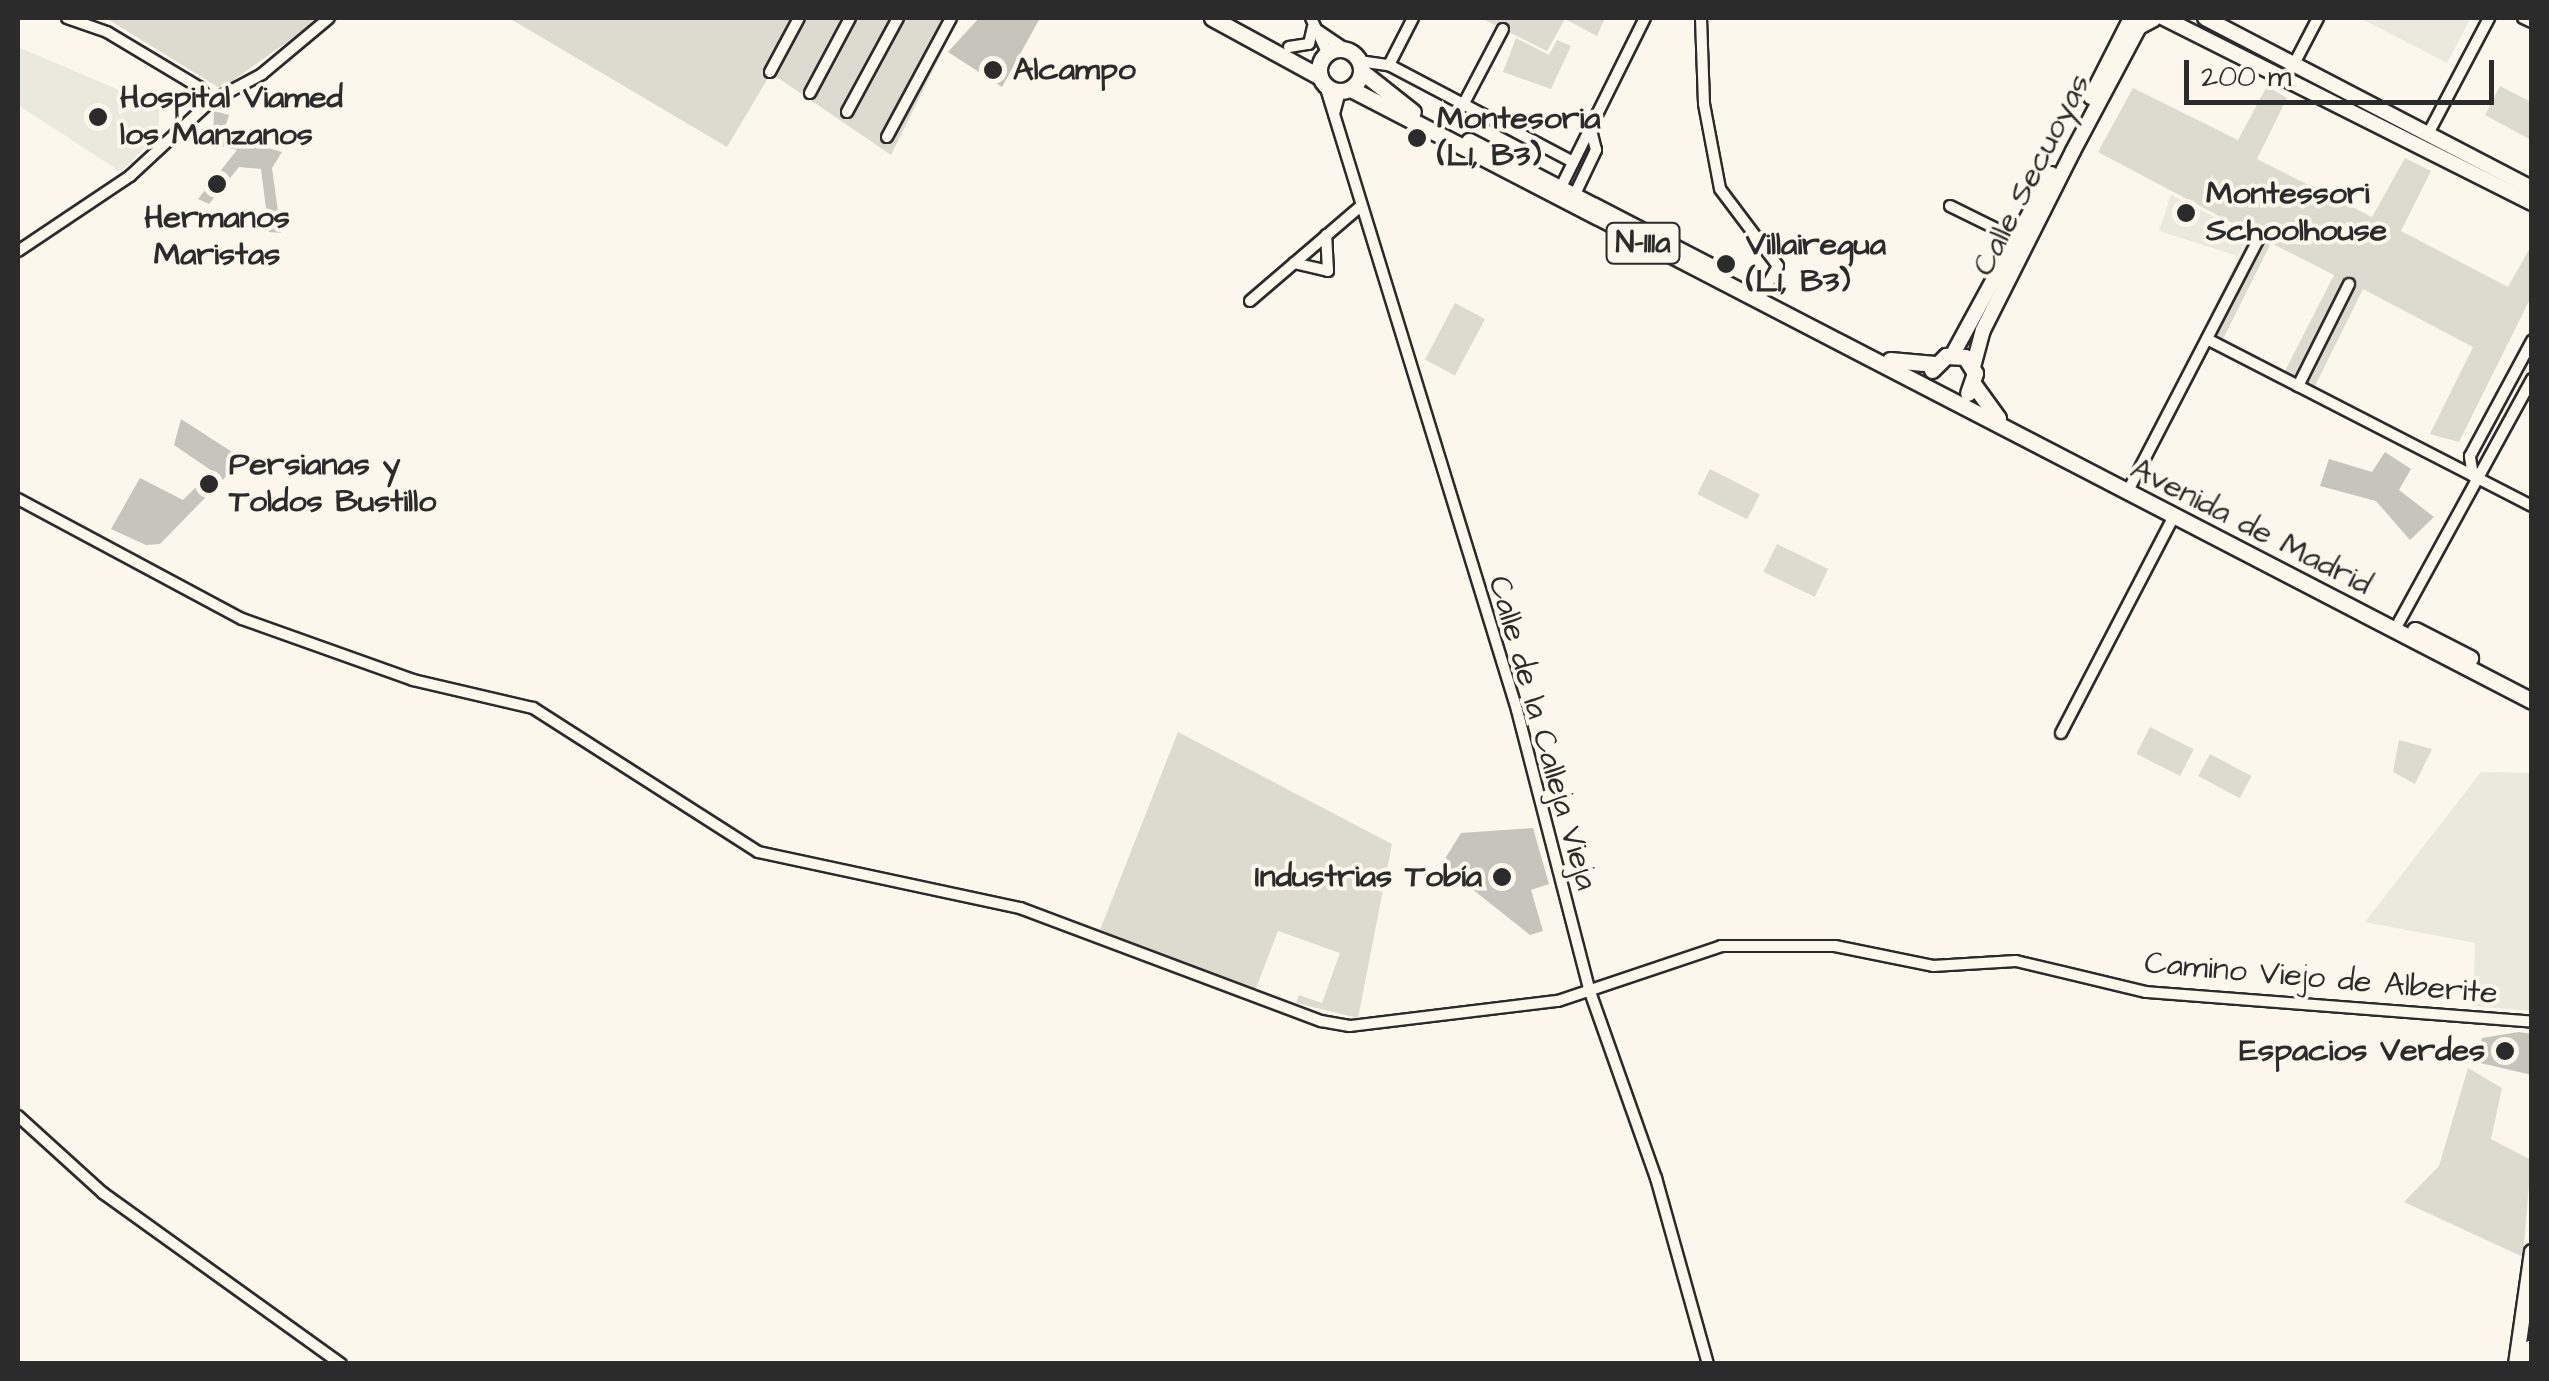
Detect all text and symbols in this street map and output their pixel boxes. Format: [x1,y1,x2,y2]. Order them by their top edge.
scale bar [2189,40,2499,102]
place label: Alcampo [1013,51,1136,89]
text: 200 m [2201,56,2291,98]
marker: Alcampo [982,59,1004,81]
street label: Calle Secuoyas [1965,68,2099,282]
place label: Hospital Viamed los Manzanos [120,80,343,155]
place label: Montesoria (L1, B3) [1437,101,1601,176]
marker: Hospital Viamed los Manzanos [85,104,111,130]
marker: Montesoria (L1, B3) [1406,127,1428,149]
marker: Hermanos Maristas [206,173,228,195]
place label: Montessori Schoolhouse [2206,176,2387,251]
place label: Hermanos Maristas [144,200,290,275]
marker: Montessori Schoolhouse [2175,202,2197,224]
road number: N-111a [1606,218,1680,268]
place label: Villairegua (L1, B3) [1746,227,1886,302]
marker: Villairegua (L1, B3) [1715,253,1737,275]
place label: Persianas y Toldos Bustillo [229,447,436,522]
street label: Avenida de Madrid [2124,450,2378,604]
marker: Persianas y Toldos Bustillo [198,473,220,495]
street label: Calle de la Calleja Vieja [1479,571,1605,895]
place label: Industrias Tobía [1255,858,1482,896]
marker: Industrias Tobía [1491,866,1513,888]
street label: Camino Viejo de Alberite [2143,944,2499,1014]
place label: Espacios Verdes [2239,1032,2485,1070]
marker: Espacios Verdes [2494,1040,2516,1062]

